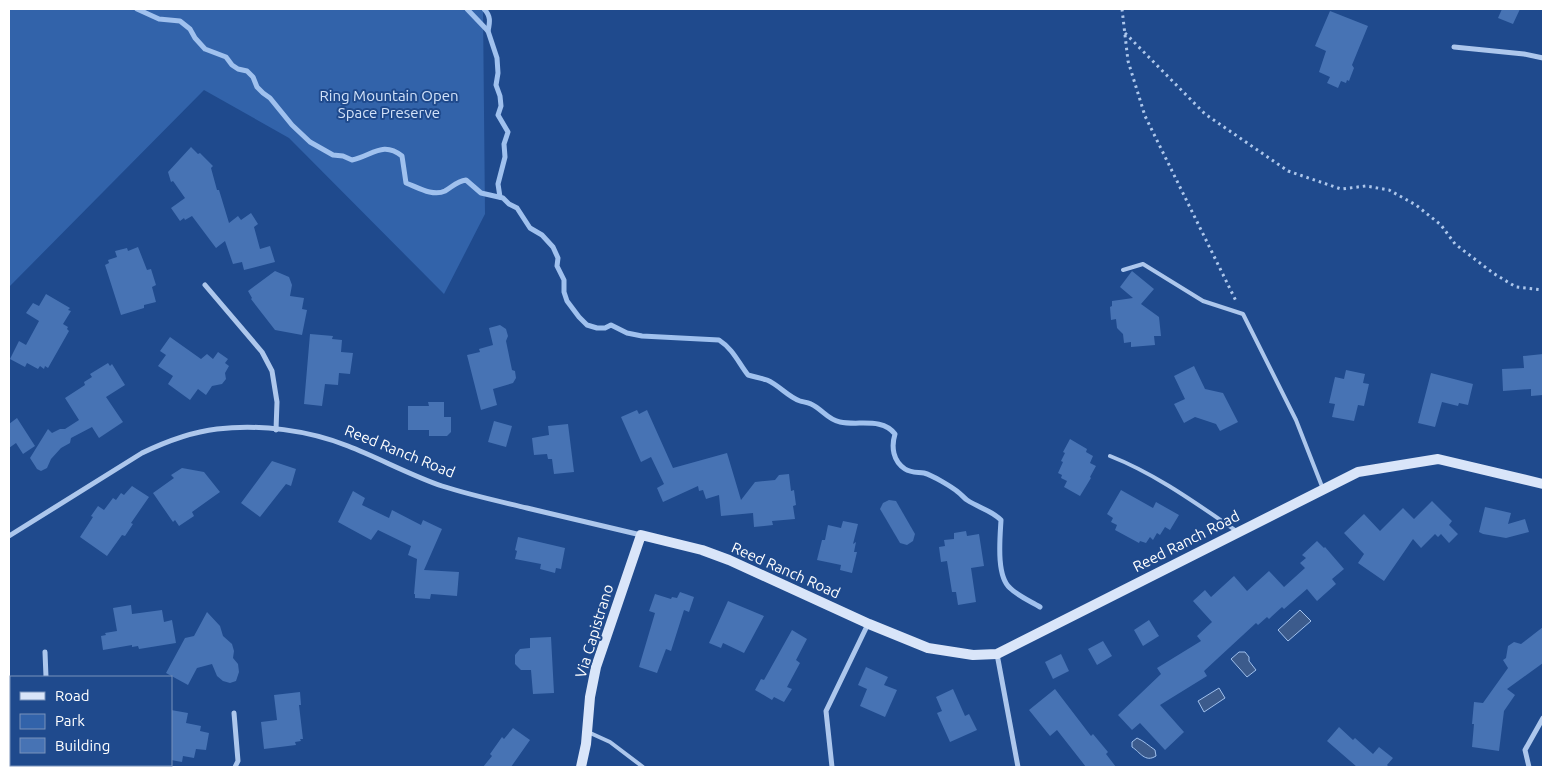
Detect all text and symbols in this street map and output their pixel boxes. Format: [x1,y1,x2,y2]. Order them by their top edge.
park label: Ring Mountain Open Space Preserve [319,87,459,121]
street label: Reed Ranch Road [342,421,458,481]
street label: Reed Ranch Road [1130,507,1242,575]
street label: Reed Ranch Road [729,538,843,602]
street label: Via Capistrano [572,582,616,680]
legend [10,676,172,766]
text: Road [55,687,90,704]
text: Park [55,712,85,729]
text: Building [55,737,110,754]

